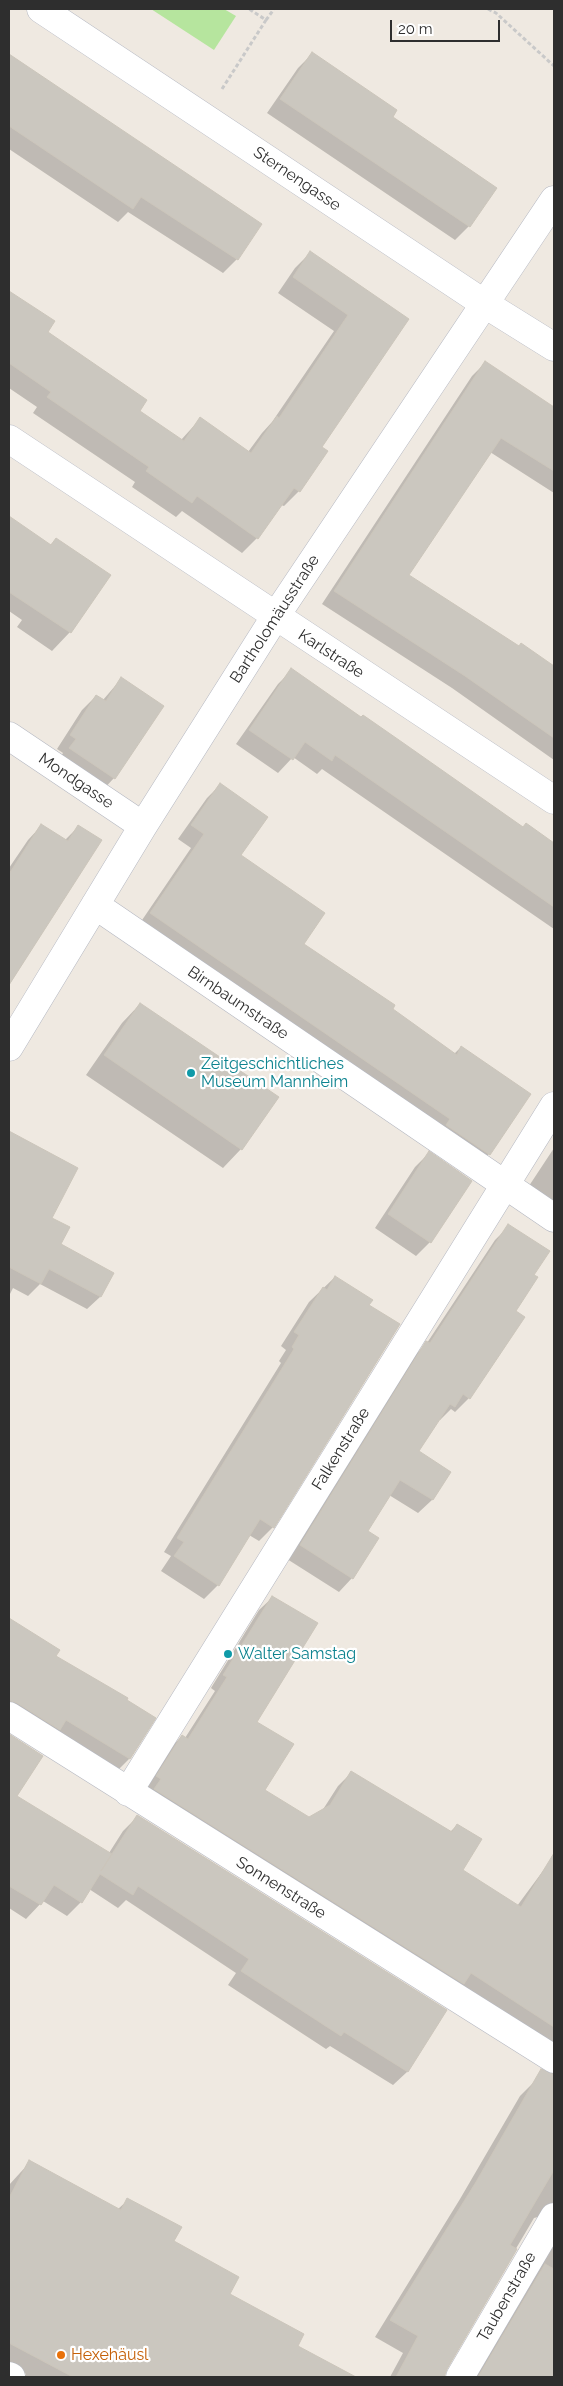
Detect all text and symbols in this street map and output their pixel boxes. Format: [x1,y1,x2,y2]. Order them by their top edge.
scale bar [393,10,503,42]
text: 20 m [398,20,433,38]
street label: Sternengasse [250,143,344,215]
street label: Bartholomäusstraße [226,551,324,687]
street label: Karlstraße [294,626,368,682]
street label: Mondgasse [35,749,117,813]
street label: Birnbaumstraße [184,962,292,1044]
place label: Zeitgeschichtliches Museum Mannheim [201,1054,348,1092]
marker: Zeitgeschichtliches Museum Mannheim [185,1067,197,1079]
street label: Falkenstraße [308,1404,374,1494]
place label: Walter Samstag [238,1644,356,1664]
marker: Walter Samstag [222,1648,234,1660]
street label: Sonnenstraße [233,1853,329,1923]
street label: Taubenstraße [474,2249,540,2345]
place label: Hexehäusl [71,2345,148,2365]
marker: Hexehäusl [55,2349,67,2361]

